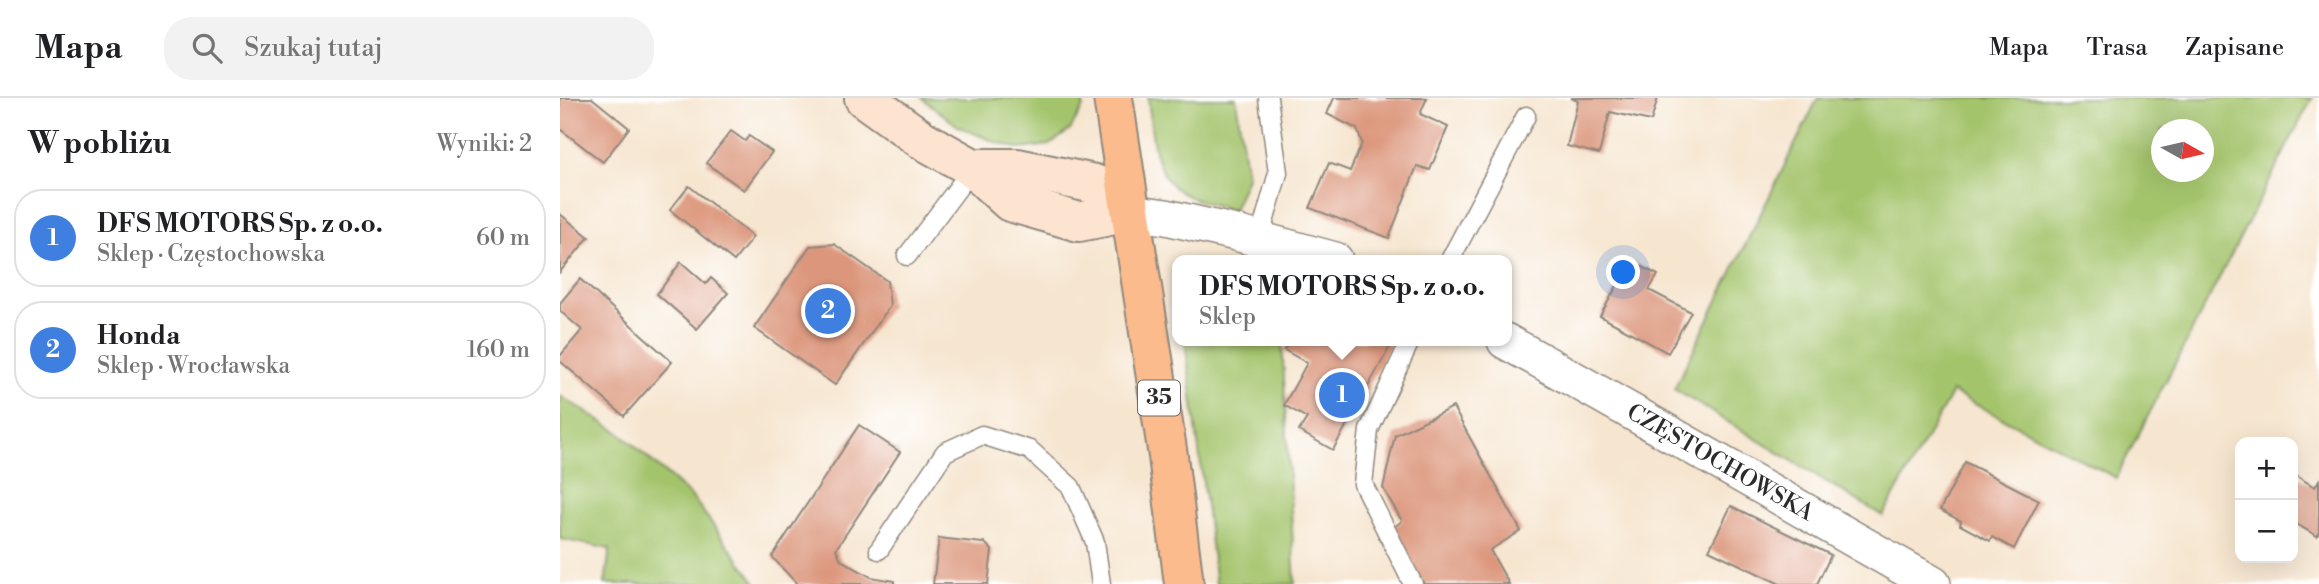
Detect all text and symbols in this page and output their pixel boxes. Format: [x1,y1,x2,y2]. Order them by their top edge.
search box [164,17,654,80]
text: Mapa [35,28,122,69]
icon: search [188,29,226,67]
text: Szukaj tutaj [244,32,383,64]
text: Mapa [1989,33,2048,63]
text: Trasa [2086,33,2147,63]
text: Zapisane [2185,33,2284,63]
north arrow [2151,119,2214,182]
text: W pobliżu [28,125,171,163]
text: Wyniki: 2 [436,130,532,158]
text: DFS MOTORS Sp. z o.o. [97,208,383,240]
text: 1 [47,224,59,252]
text: 60 m [476,224,530,252]
text: Sklep · Częstochowska [97,240,325,268]
popup [1172,255,1512,346]
your location [1606,255,1640,289]
text: DFS MOTORS Sp. z o.o. [1199,271,1485,303]
pin: 2 [805,285,851,337]
text: Sklep [1199,303,1256,331]
text: Honda [97,320,180,352]
text: 2 [46,336,60,364]
text: 160 m [467,336,530,364]
text: Sklep · Wrocławska [97,352,290,380]
pin: 1 [1319,369,1365,421]
road number: 35 [1138,380,1180,416]
street label: CZĘSTOCHOWSKA [1622,398,1819,528]
map controls [2235,437,2298,563]
button: + [2235,437,2298,500]
button: − [2235,500,2298,563]

